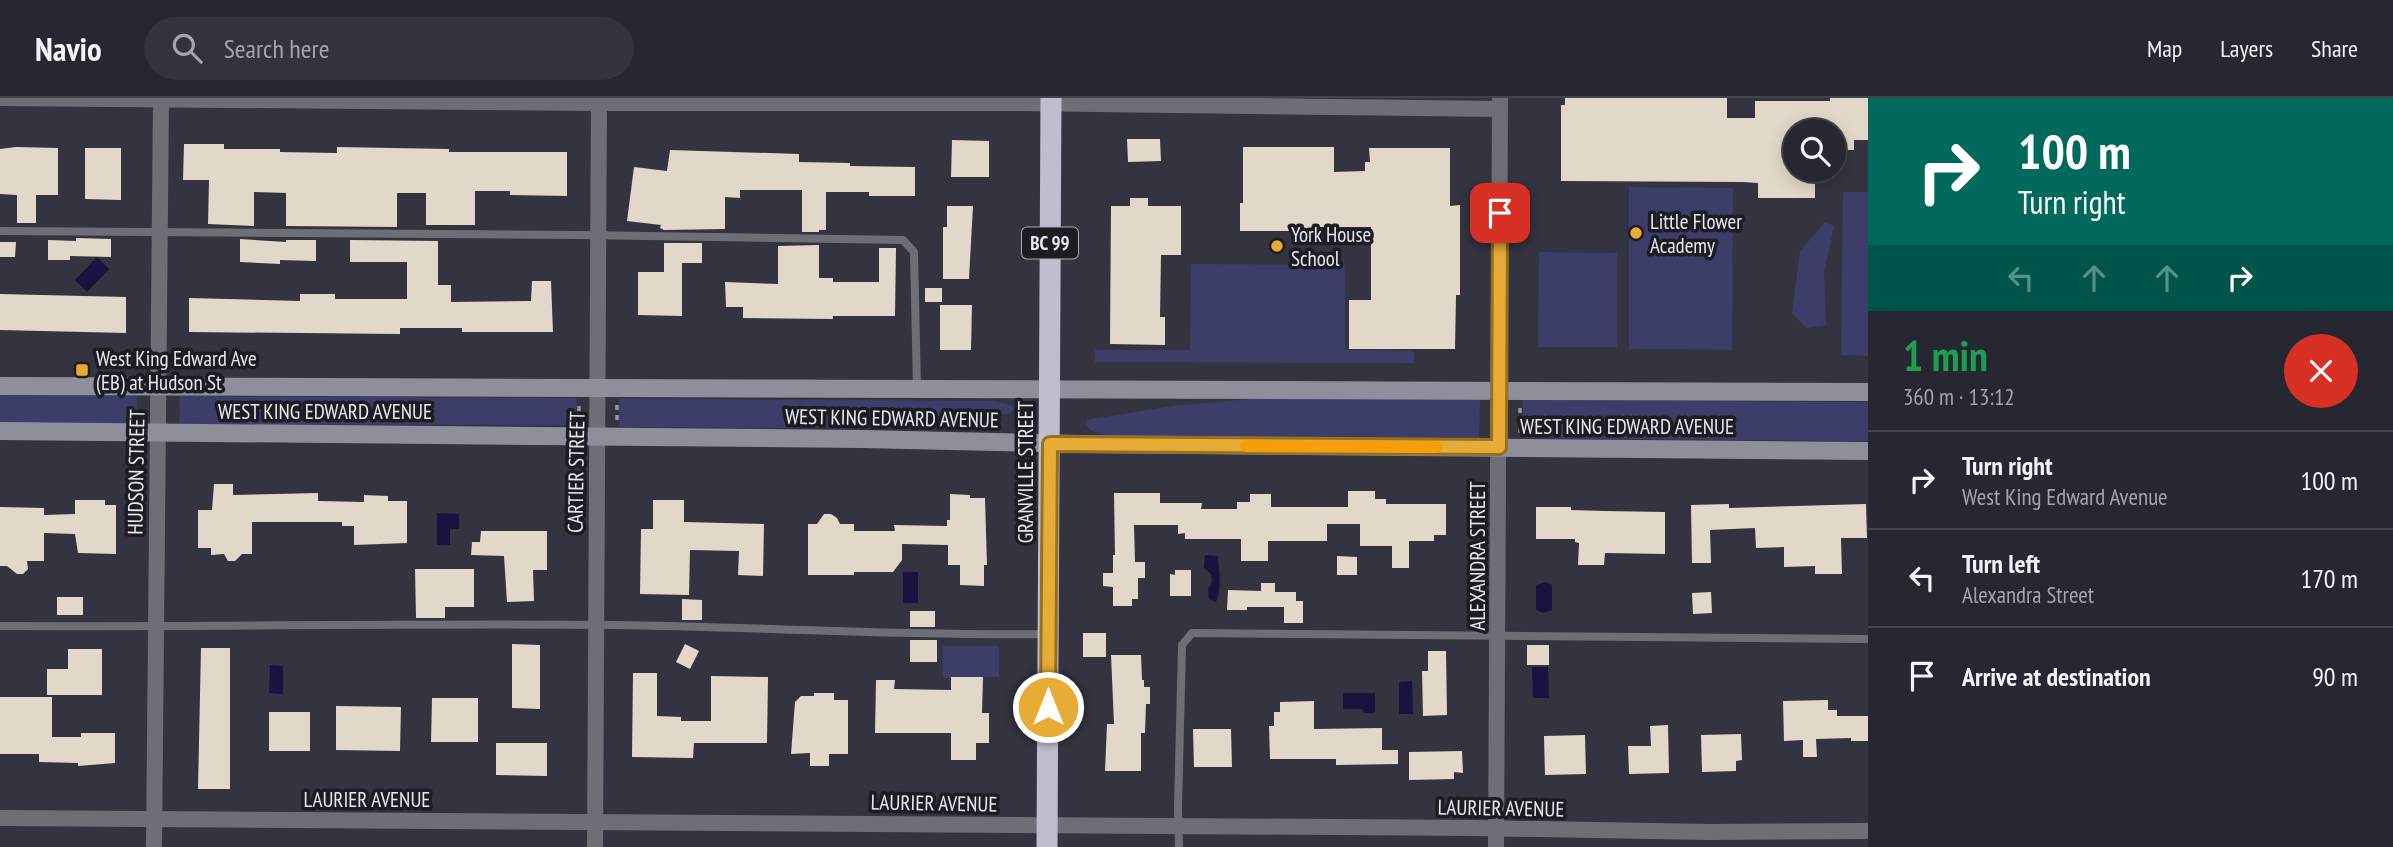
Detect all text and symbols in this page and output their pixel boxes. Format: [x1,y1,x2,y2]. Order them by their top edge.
search box [144,17,634,80]
text: Navio [35,27,102,70]
icon: search [168,29,206,67]
text: Search here [224,32,329,65]
text: Map [2147,33,2182,64]
text: Layers [2220,33,2273,64]
text: Share [2311,33,2358,64]
map controls [1783,119,1846,182]
button: search [1783,119,1846,182]
text: 100 m [2018,119,2131,183]
icon: right [1903,126,1994,217]
text: Turn right [2018,181,2126,223]
pin [1470,183,1530,243]
icon: arrive [1481,194,1519,232]
place label: Little Flower Academy [1650,208,1742,259]
place label: York House School [1291,221,1371,272]
marker: Little Flower Academy [1628,225,1644,241]
road number: BC 99 [1022,228,1078,258]
marker: York House School [1269,238,1285,254]
icon: left [2002,259,2040,297]
icon: ahead [2075,259,2113,297]
icon: ahead [2148,259,2186,297]
icon: right [2221,259,2259,297]
text: 1 min [1903,328,1988,383]
button: close [2284,334,2358,408]
place label: West King Edward Ave (EB) at Hudson St [96,345,257,396]
marker: West King Edward Ave (EB) at Hudson St [74,362,90,378]
text: 360 m · 13:12 [1903,382,2015,411]
street label: WEST KING EDWARD AVENUE [218,398,432,425]
street label: GRANVILLE STREET [1012,400,1039,543]
street label: WEST KING EDWARD AVENUE [785,403,999,433]
street label: HUDSON STREET [121,408,151,535]
street label: CARTIER STREET [561,410,591,533]
street label: WEST KING EDWARD AVENUE [1520,413,1734,440]
text: Turn right [1962,449,2053,482]
icon: right [1903,461,1941,499]
text: 100 m [2300,464,2358,497]
street label: ALEXANDRA STREET [1464,481,1491,631]
text: West King Edward Avenue [1962,482,2168,511]
text: Turn left [1962,547,2040,580]
icon: left [1903,559,1941,597]
text: 170 m [2300,562,2358,595]
text: Alexandra Street [1962,580,2094,609]
icon: arrive [1903,657,1941,695]
text: Arrive at destination [1962,660,2151,693]
text: 90 m [2312,660,2358,693]
position arrow [1011,670,1085,744]
street label: LAURIER AVENUE [304,786,430,813]
street label: LAURIER AVENUE [870,788,998,818]
street label: LAURIER AVENUE [1437,793,1565,823]

